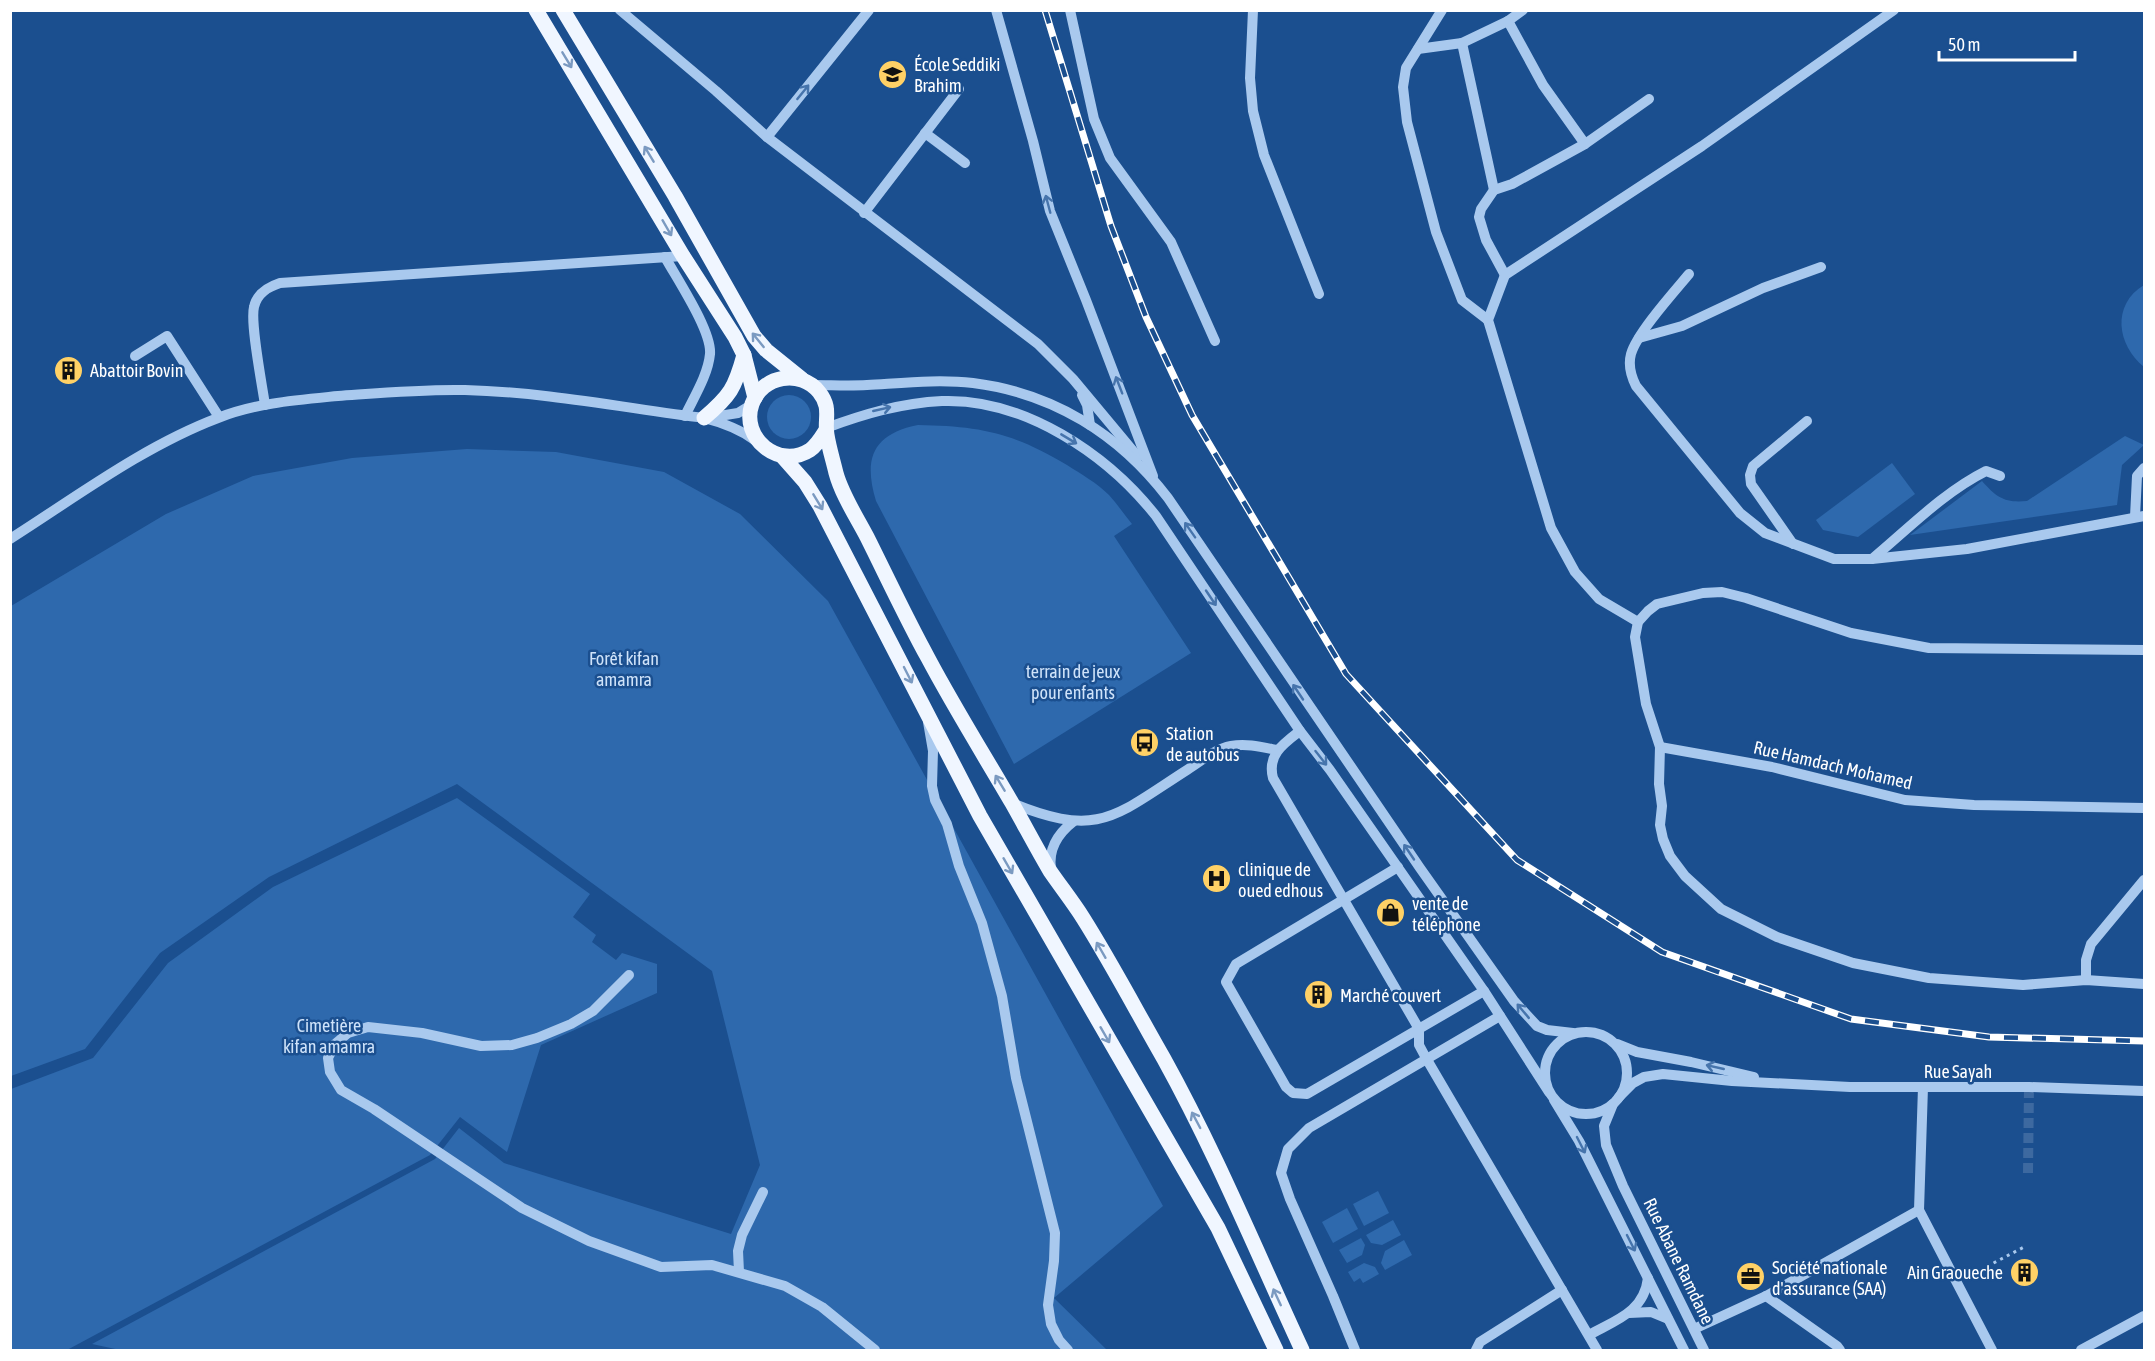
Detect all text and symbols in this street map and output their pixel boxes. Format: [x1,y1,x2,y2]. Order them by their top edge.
scale bar [1939,24,2076,62]
text: 50 m [1948,34,1980,55]
one-way arrow [561,51,573,68]
place label: École Seddiki Brahim [914,54,1000,96]
school or university icon: École Seddiki Brahim [877,58,909,90]
one-way arrow [797,84,810,100]
one-way arrow [643,146,655,163]
one-way arrow [1042,194,1053,213]
one-way arrow [661,219,673,236]
one-way arrow [752,333,765,349]
building icon: Abattoir Bovin [53,354,85,386]
place label: Abattoir Bovin [90,360,183,381]
one-way arrow [1113,376,1124,395]
one-way arrow [872,403,891,415]
one-way arrow [1060,433,1077,445]
one-way arrow [812,493,824,510]
one-way arrow [1184,522,1196,538]
one-way arrow [1205,589,1217,605]
park label: Forêt kifan amamra [589,648,659,690]
park label: terrain de jeux pour enfants [1026,661,1120,703]
one-way arrow [902,666,914,684]
one-way arrow [1292,684,1304,700]
place label: Station de autobus [1166,723,1239,765]
bus stop icon: Station de autobus [1129,727,1161,759]
street label: Rue Hamdach Mohamed [1752,737,1914,793]
one-way arrow [1315,750,1328,766]
one-way arrow [994,775,1006,792]
one-way arrow [1403,845,1415,861]
one-way arrow [1003,857,1015,874]
place label: clinique de oued edhous [1238,859,1323,901]
hospital icon: clinique de oued edhous [1201,863,1233,895]
place label: vente de téléphone [1412,893,1481,935]
shop icon: vente de téléphone [1375,897,1407,929]
one-way arrow [1095,942,1107,959]
building icon: Marché couvert [1303,979,1335,1011]
place label: Marché couvert [1340,985,1441,1006]
one-way arrow [1516,1003,1529,1019]
park label: Cimetière kifan amamra [283,1015,375,1057]
one-way arrow [1100,1026,1112,1043]
one-way arrow [1705,1061,1724,1073]
street label: Rue Sayah [1924,1061,1992,1082]
one-way arrow [1190,1112,1202,1129]
one-way arrow [1575,1135,1587,1153]
street label: Rue Abane Ramdane [1639,1195,1719,1327]
one-way arrow [1625,1234,1637,1252]
building icon: Ain Graoueche [2008,1256,2040,1288]
place label: Société nationale d'assurance (SAA) [1772,1257,1887,1299]
office icon: Société nationale d'assurance (SAA) [1735,1261,1767,1293]
place label: Ain Graoueche [1907,1262,2003,1283]
one-way arrow [1271,1289,1283,1307]

